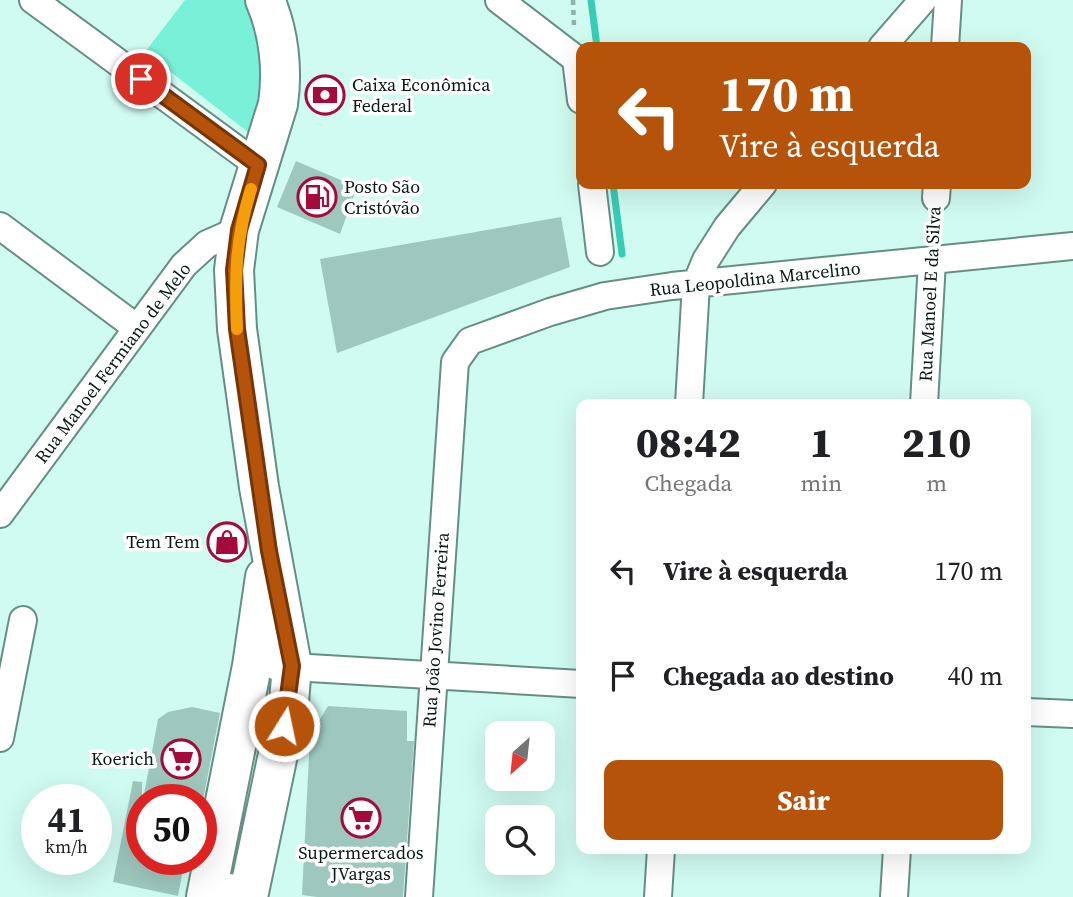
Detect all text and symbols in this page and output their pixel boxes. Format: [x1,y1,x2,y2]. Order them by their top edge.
pin [111,49,171,109]
icon: arrive [122,60,160,98]
text: 170 m [719,60,854,127]
icon: left [604,70,695,161]
place label: Caixa Econômica Federal [352,72,491,118]
bank icon: Caixa Econômica Federal [304,74,346,116]
text: Vire à esquerda [719,124,940,168]
place label: Posto São Cristóvão [344,174,420,220]
fuel station icon: Posto São Cristóvão [296,176,338,218]
street label: Rua Manoel E da Silva [912,205,947,382]
street label: Rua Leopoldina Marcelino [648,255,862,302]
street label: Rua Manoel Fermiano de Melo [29,257,197,468]
text: 08:42 [636,413,741,471]
text: 1 [810,413,833,471]
text: 210 [902,413,971,471]
text: Chegada [644,467,732,499]
text: min [801,467,842,499]
text: m [926,467,947,499]
shop icon: Tem Tem [206,521,248,563]
place label: Tem Tem [126,529,200,554]
street label: Rua João Jovino Ferreira [416,531,455,728]
icon: left [604,552,642,590]
text: Vire à esquerda [663,553,848,589]
text: 170 m [935,553,1003,589]
icon: arrive [604,657,642,695]
text: Chegada ao destino [663,658,894,694]
text: 40 m [948,658,1003,694]
position arrow [247,689,321,763]
north arrow [485,721,555,791]
map controls [485,721,555,875]
supermarket icon: Koerich [160,738,202,780]
place label: Koerich [91,746,154,771]
button: Sair [604,760,1003,840]
speed limit sign: 50 [126,784,217,875]
text: 41 [48,796,85,844]
supermarket icon: Supermercados JVargas [340,797,382,839]
button: search [485,805,555,875]
text: km/h [45,834,88,859]
place label: Supermercados JVargas [298,840,424,886]

